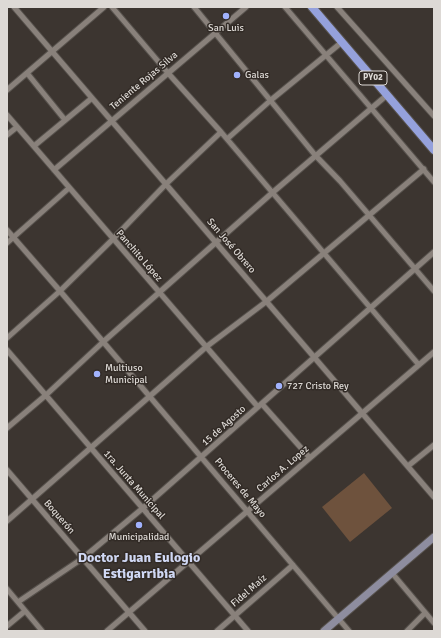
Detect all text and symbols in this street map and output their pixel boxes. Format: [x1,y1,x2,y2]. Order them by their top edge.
marker: San Luis [221,11,231,21]
place label: San Luis [208,22,244,34]
street label: Teniente Rojas Silva [108,49,180,113]
place label: Galas [245,69,269,81]
marker: Galas [232,70,242,80]
road number: PY02 [359,71,387,85]
street label: San José Obrero [204,216,258,276]
street label: Panchito López [113,228,165,284]
place label: Multiuso Municipal [105,362,148,386]
marker: Multiuso Municipal [92,369,102,379]
place label: 727 Cristo Rey [287,380,349,392]
marker: 727 Cristo Rey [274,381,284,391]
street label: 15 de Agosto [200,403,248,449]
street label: Carlos A. Lopez [254,443,312,495]
street label: 1ra. Junta Municipal [101,448,167,522]
street label: Proceres de Mayo [212,456,268,520]
street label: Boquerón [41,498,77,536]
marker: Municipalidad [134,520,144,530]
place label: Municipalidad [109,531,169,543]
district label: Doctor Juan Eulogio Estigarribia [78,550,200,582]
street label: Fidel Maíz [229,572,269,610]

